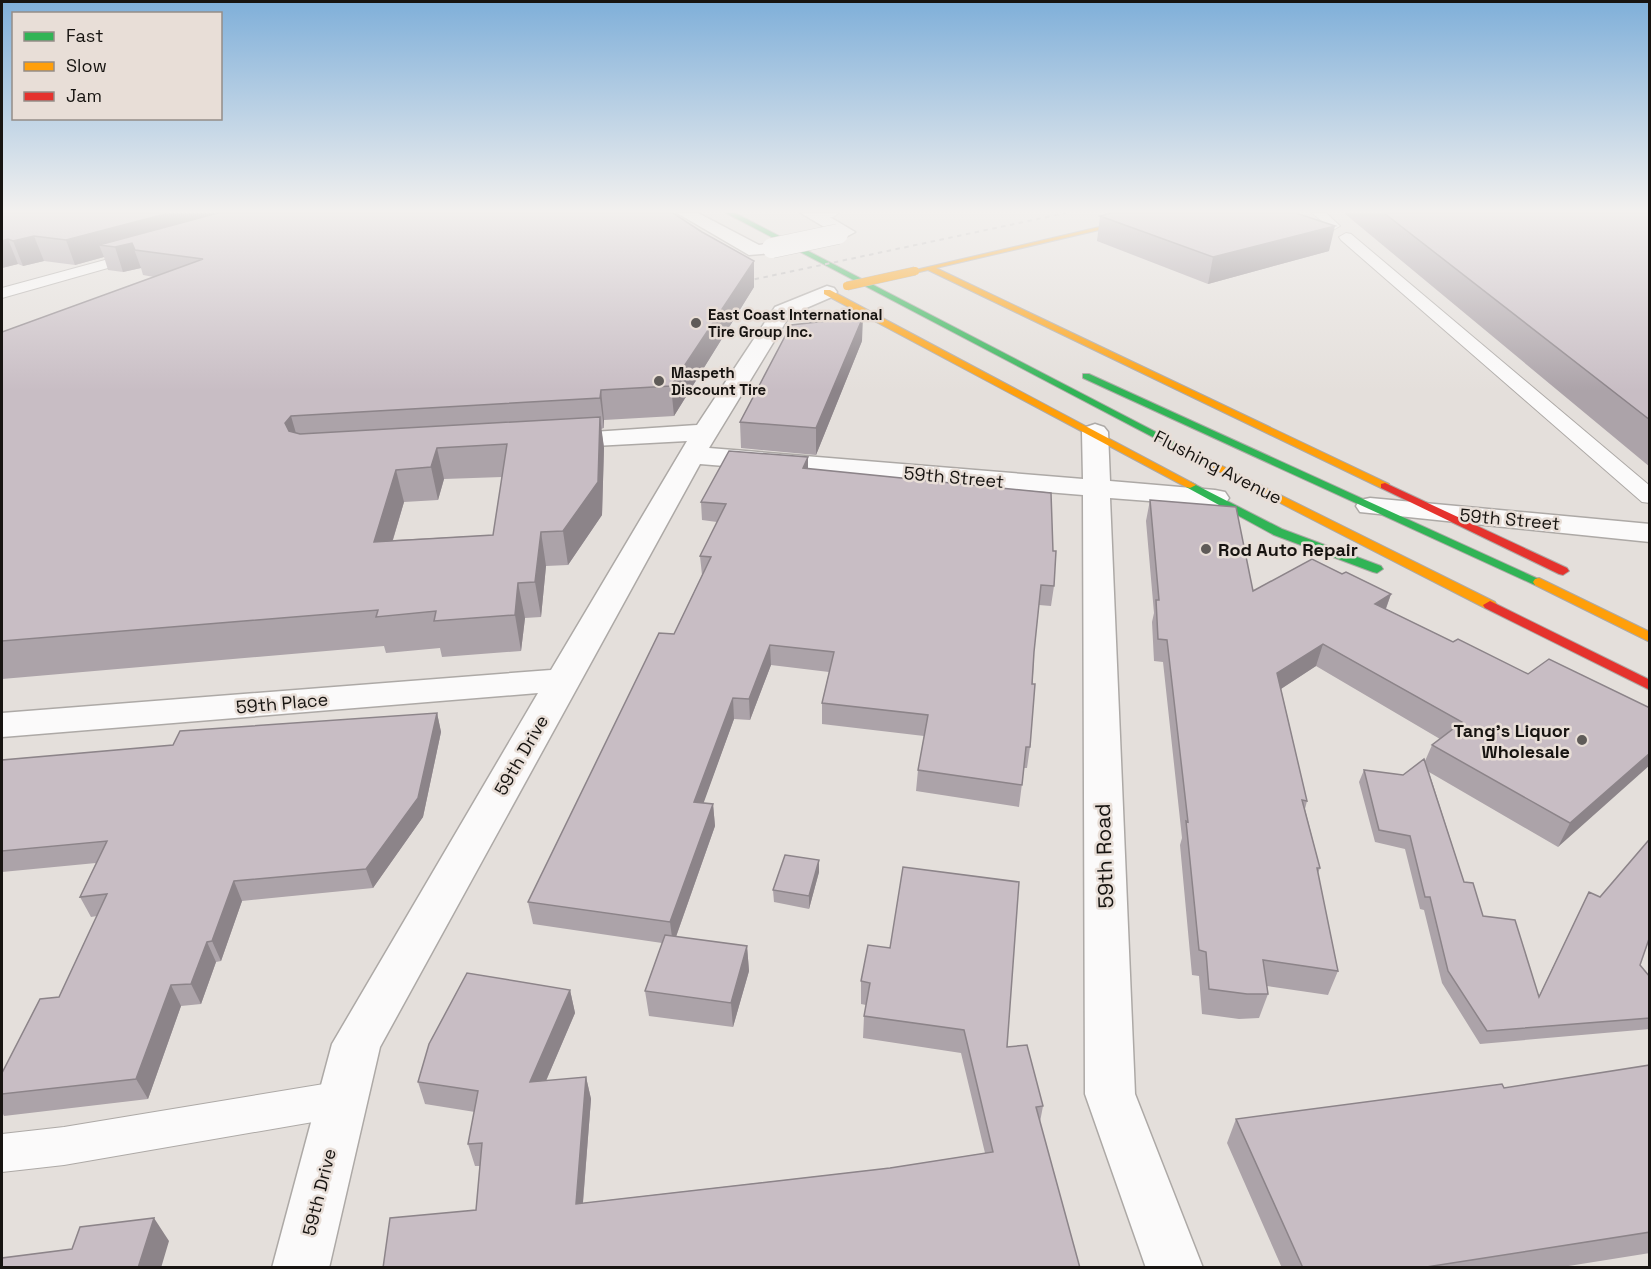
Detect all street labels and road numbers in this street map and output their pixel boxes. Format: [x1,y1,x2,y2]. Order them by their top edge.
street label: Flushing Avenue [1150,425,1286,509]
street label: 59th Street [903,461,1005,493]
street label: 59th Street [1459,503,1561,535]
street label: 59th Place [235,688,329,718]
street label: 59th Drive [489,711,553,799]
street label: 59th Road [1089,803,1119,909]
street label: 59th Drive [297,1146,341,1238]

